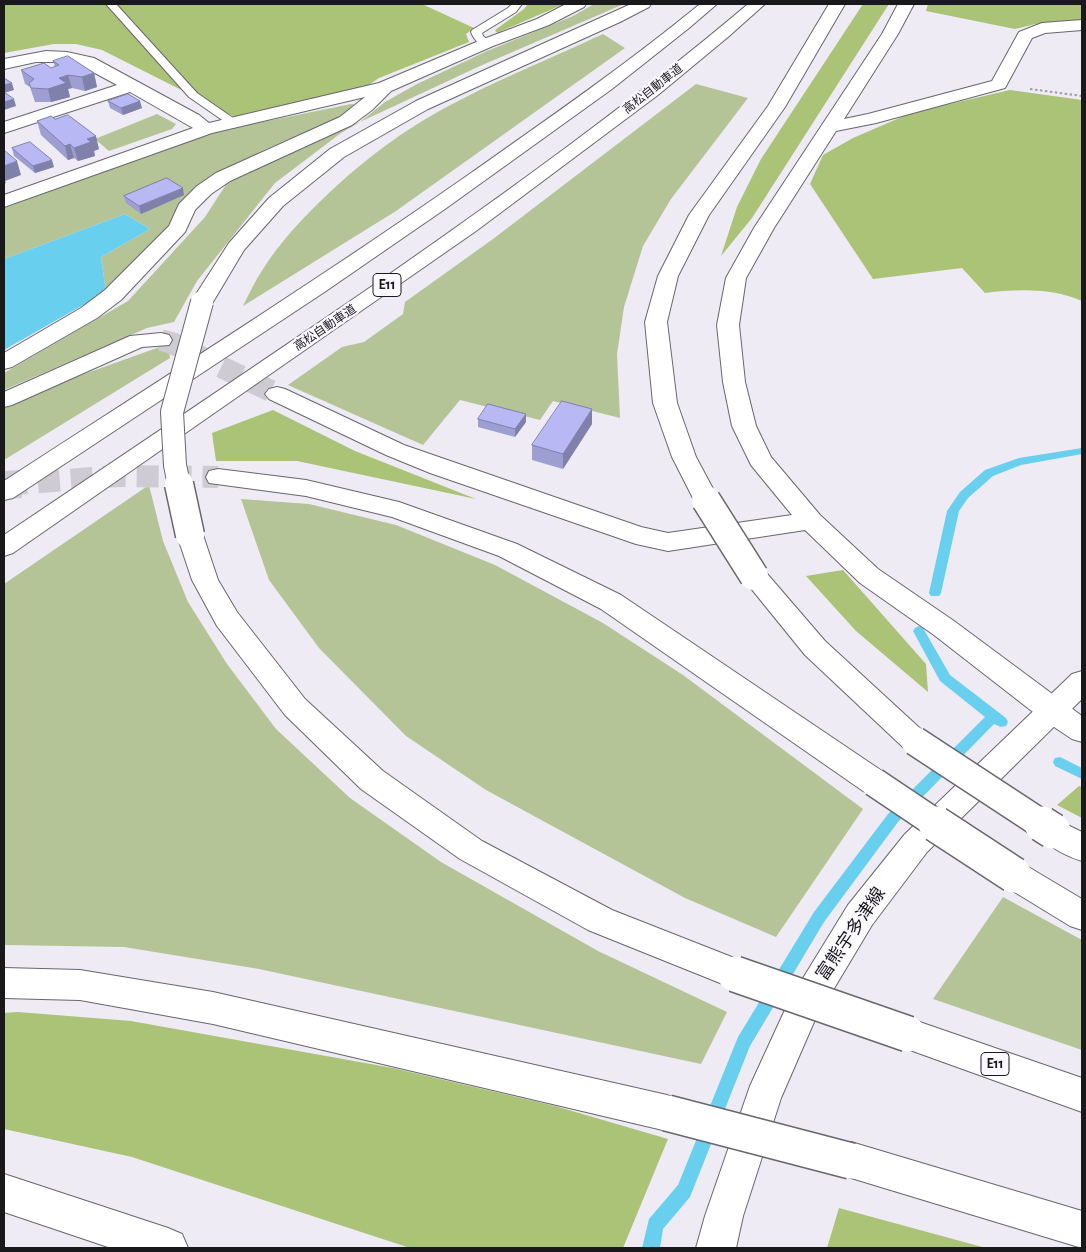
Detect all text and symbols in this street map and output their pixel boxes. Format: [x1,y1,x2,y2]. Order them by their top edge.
street label: 高松自動車道 [620,61,686,117]
road number: E11 [373,274,401,296]
street label: 高松自動車道 [291,302,359,354]
street label: 富熊宇多津線 [812,883,890,985]
road number: E11 [981,1052,1009,1076]

